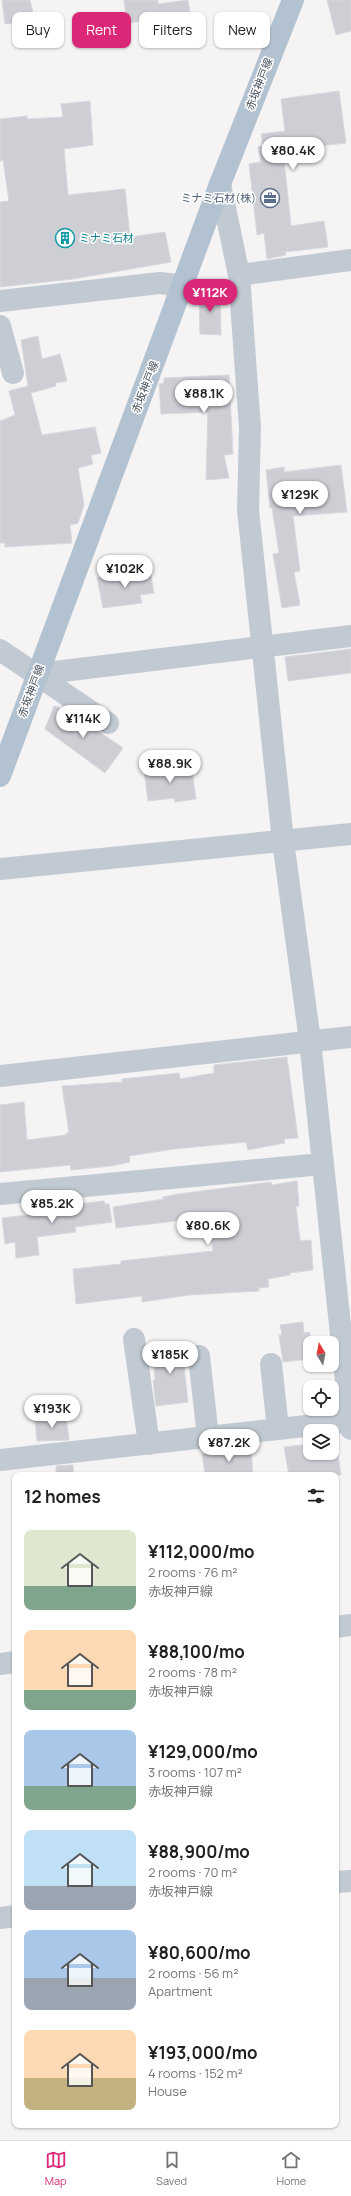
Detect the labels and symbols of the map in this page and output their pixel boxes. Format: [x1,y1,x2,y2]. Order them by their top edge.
street label: 赤坂神戸線 [242,55,275,112]
pin: ¥80.4K [260,137,326,171]
office icon: ミナミ石材(株) [259,187,281,209]
place label: ミナミ石材(株) [181,190,256,205]
building icon: ミナミ石材 [54,227,76,249]
place label: ミナミ石材 [79,230,134,245]
pin: ¥112K [182,279,238,313]
street label: 赤坂神戸線 [128,358,161,415]
pin: ¥88.1K [171,380,237,414]
pin: ¥129K [272,481,328,515]
pin: ¥102K [97,555,153,589]
street label: 赤坂神戸線 [14,662,47,719]
pin: ¥114K [55,705,111,739]
pin: ¥88.9K [137,750,203,784]
pin: ¥85.2K [19,1190,85,1224]
pin: ¥80.6K [175,1212,241,1246]
north arrow [303,1336,339,1372]
pin: ¥185K [142,1341,198,1375]
pin: ¥193K [24,1395,80,1429]
pin: ¥87.2K [196,1429,262,1463]

